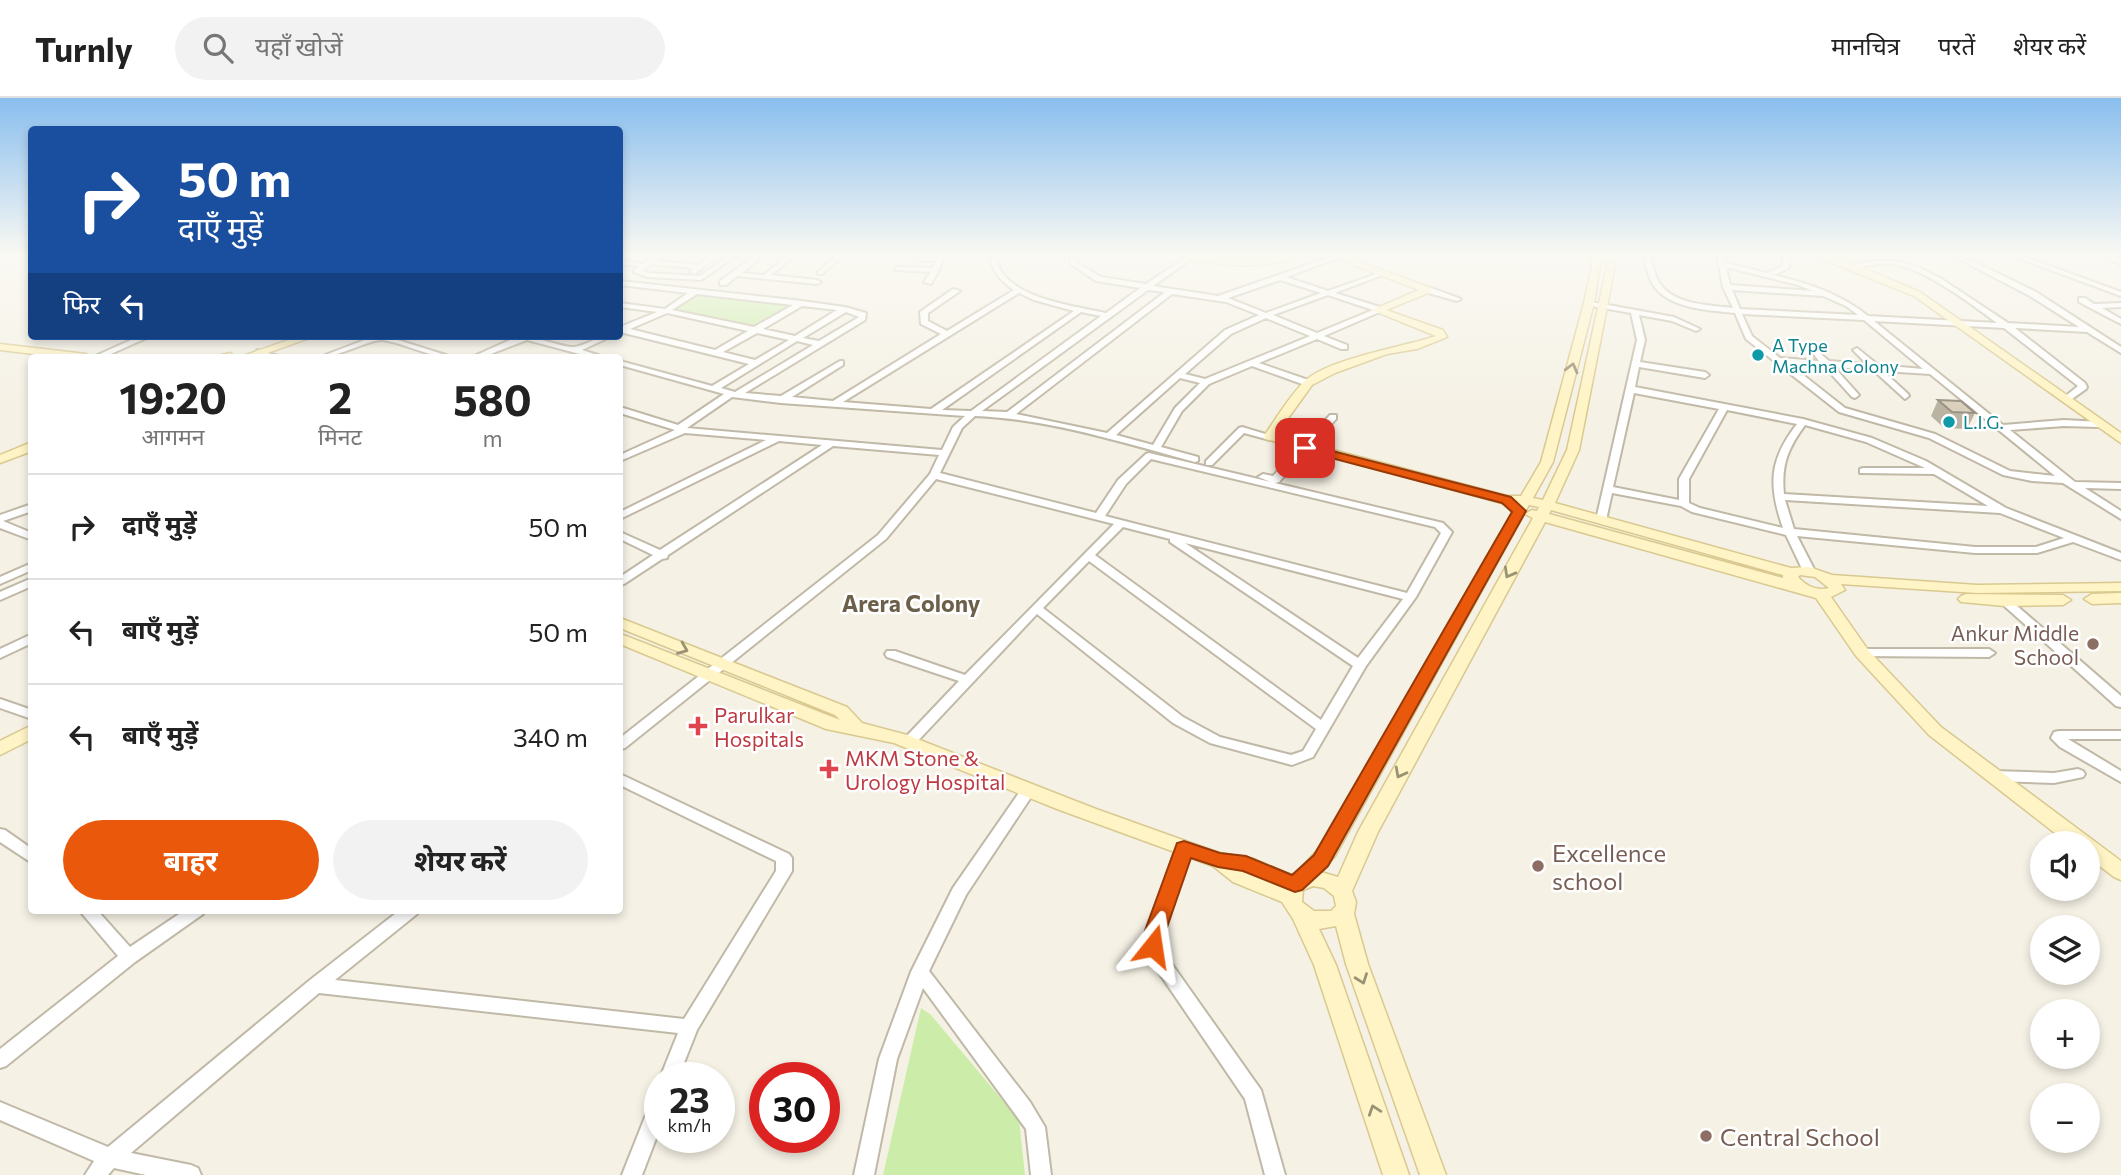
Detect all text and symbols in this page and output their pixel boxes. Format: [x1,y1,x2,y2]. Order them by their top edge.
search box [175,17,665,80]
text: Turnly [35,28,133,69]
icon: search [199,29,237,67]
text: यहाँ खोजें [255,30,343,61]
text: मानचित्र [1831,31,1900,60]
text: परतें [1938,31,1975,60]
text: शेयर करें [2013,31,2086,60]
text: 50 m [178,147,291,207]
icon: right [63,154,154,245]
text: दाएँ मुड़ें [178,207,263,247]
icon: left [114,287,152,325]
text: फिर [63,288,100,319]
place label: A Type Machna Colony [1772,334,1899,377]
marker: A Type Machna Colony [1750,347,1766,363]
one-way arrow [1564,362,1578,374]
text: 19:20 [119,371,227,423]
text: 2 [328,371,352,423]
text: 580 [453,373,532,425]
place label: L.I.G. [1963,411,2004,433]
marker: L.I.G. [1941,414,1957,430]
pin [1275,418,1335,478]
text: आगमन [142,422,205,450]
text: मिनट [318,422,362,450]
text: m [483,424,503,452]
icon: arrive [1286,429,1324,467]
icon: right [63,508,101,546]
text: दाएँ मुड़ें [122,508,197,539]
text: 50 m [528,511,588,542]
one-way arrow [1504,566,1517,578]
district label: Arera Colony [842,589,981,617]
icon: left [63,613,101,651]
text: बाएँ मुड़ें [122,613,198,644]
text: 50 m [528,616,588,647]
place label: Ankur Middle School [1951,620,2079,669]
marker: Ankur Middle School [2085,636,2101,652]
one-way arrow [676,641,688,655]
place label: Parulkar Hospitals [714,702,804,751]
marker: Parulkar Hospitals [688,716,708,736]
icon: left [63,718,101,756]
text: बाएँ मुड़ें [122,718,198,749]
text: 340 m [513,721,588,752]
place label: MKM Stone & Urology Hospital [845,745,1005,794]
marker: MKM Stone & Urology Hospital [819,759,839,779]
one-way arrow [1395,765,1408,778]
button: बाहर [63,820,319,900]
button: शेयर करें [333,820,588,900]
map controls [2030,831,2100,1153]
button: sound [2030,831,2100,901]
place label: Excellence school [1552,838,1666,895]
marker: Excellence school [1530,858,1546,874]
position arrow [1116,909,1190,983]
button: layers [2030,915,2100,985]
one-way arrow [1354,973,1368,985]
button: + [2030,999,2100,1069]
speed limit sign: 30 [749,1062,840,1153]
text: 23 [669,1077,710,1120]
button: − [2030,1083,2100,1153]
one-way arrow [1368,1105,1382,1117]
text: km/h [668,1114,711,1136]
place label: Central School [1720,1122,1880,1151]
marker: Central School [1698,1128,1714,1144]

